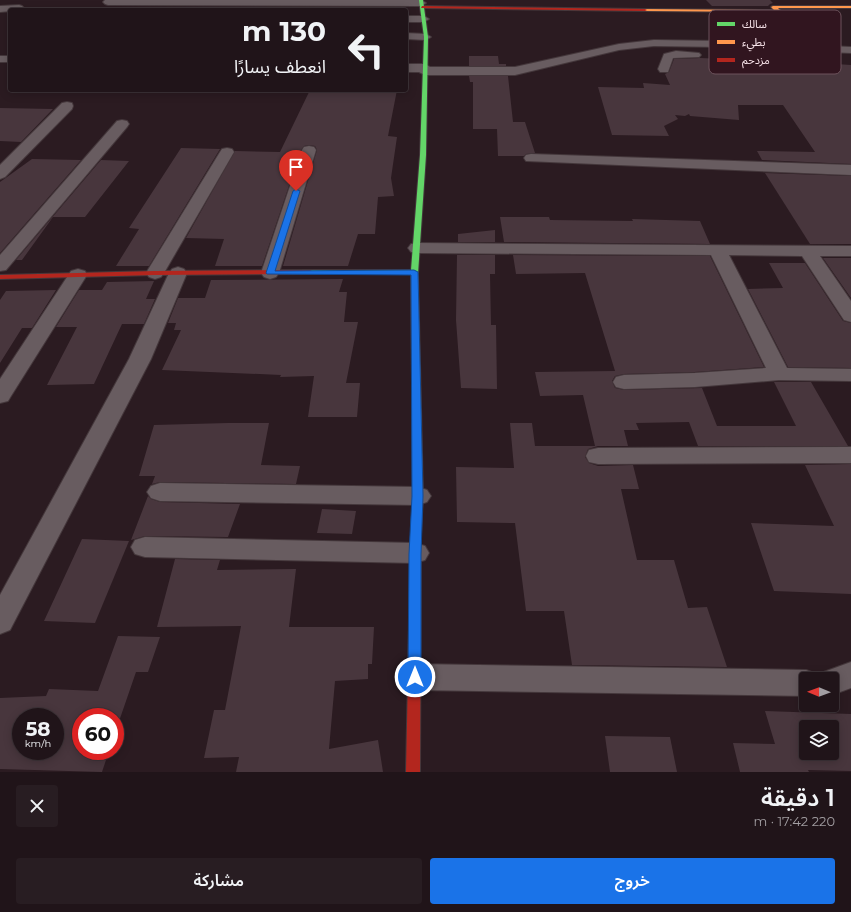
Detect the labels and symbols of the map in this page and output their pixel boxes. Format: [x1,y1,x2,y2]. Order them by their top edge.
legend [709,10,841,74]
text: سالك [742,17,767,31]
text: بطيء [742,35,765,52]
text: مزدحم [742,53,770,69]
pin [279,150,313,191]
position arrow [394,656,436,698]
north arrow [799,672,839,712]
speed limit sign: 60 [72,708,124,760]

